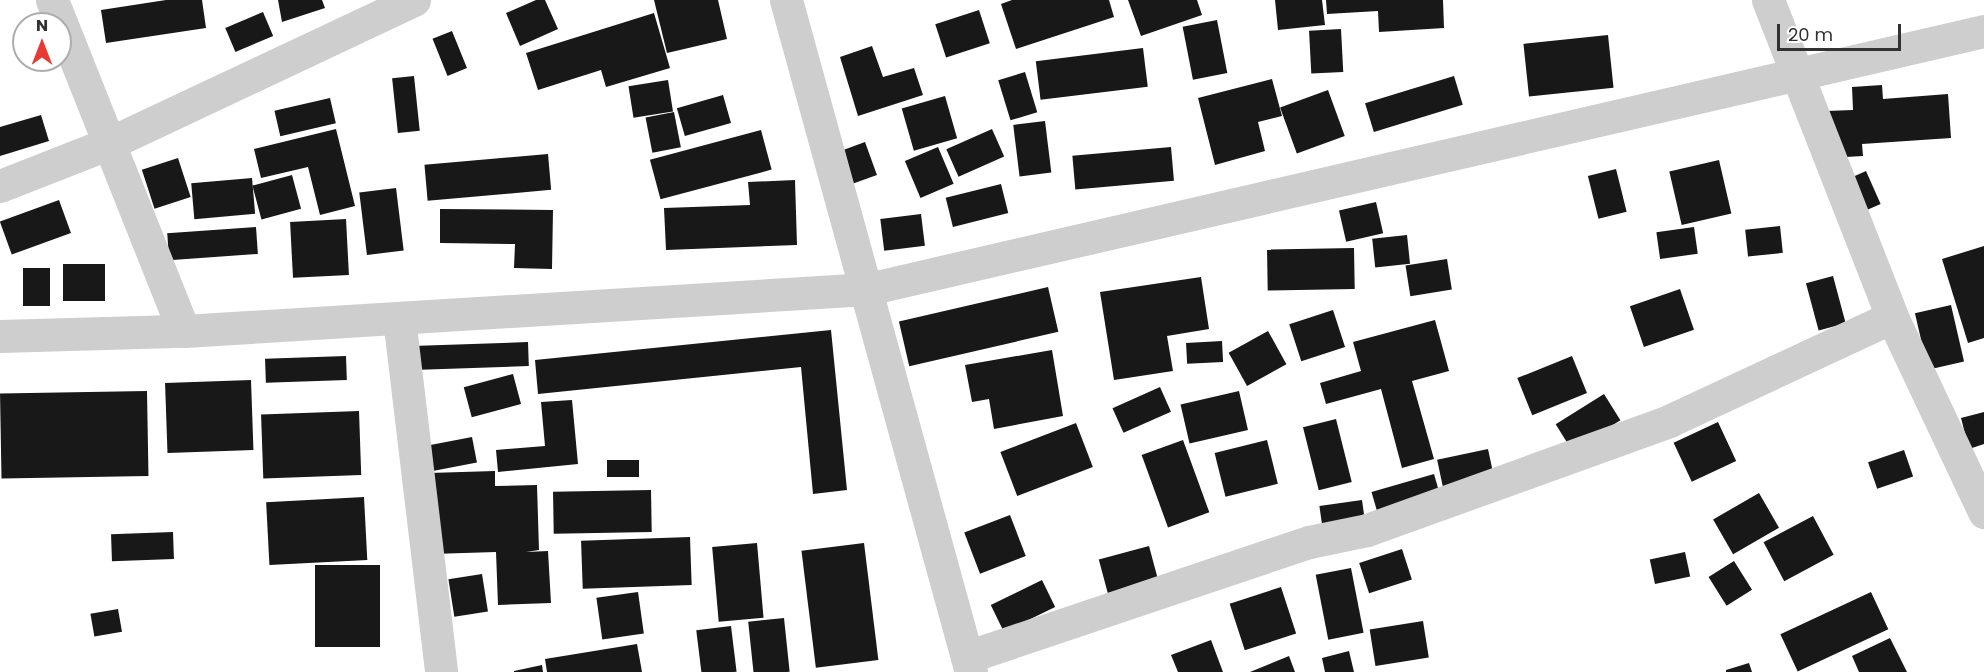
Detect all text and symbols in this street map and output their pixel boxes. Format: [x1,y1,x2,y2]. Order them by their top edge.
north arrow [12,12,72,72]
scale bar [1780,12,1904,50]
text: N [36,14,48,37]
text: 20 m [1788,22,1833,47]

